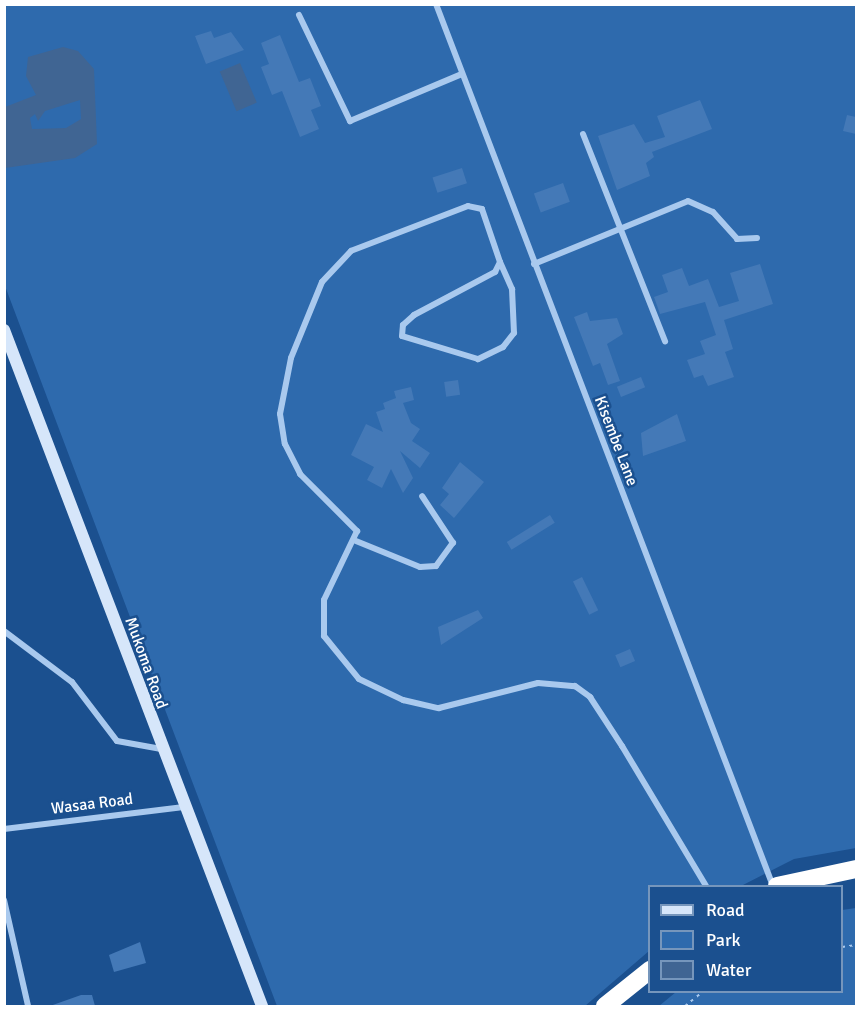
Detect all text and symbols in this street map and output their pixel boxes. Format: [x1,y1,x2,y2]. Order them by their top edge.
street label: Kisembe Lane [590,393,642,489]
street label: Mukoma Road [121,614,171,712]
street label: Wasaa Road [50,789,134,819]
legend [648,885,843,993]
text: Road [706,899,745,921]
text: Park [706,929,741,951]
text: Water [706,959,751,981]

